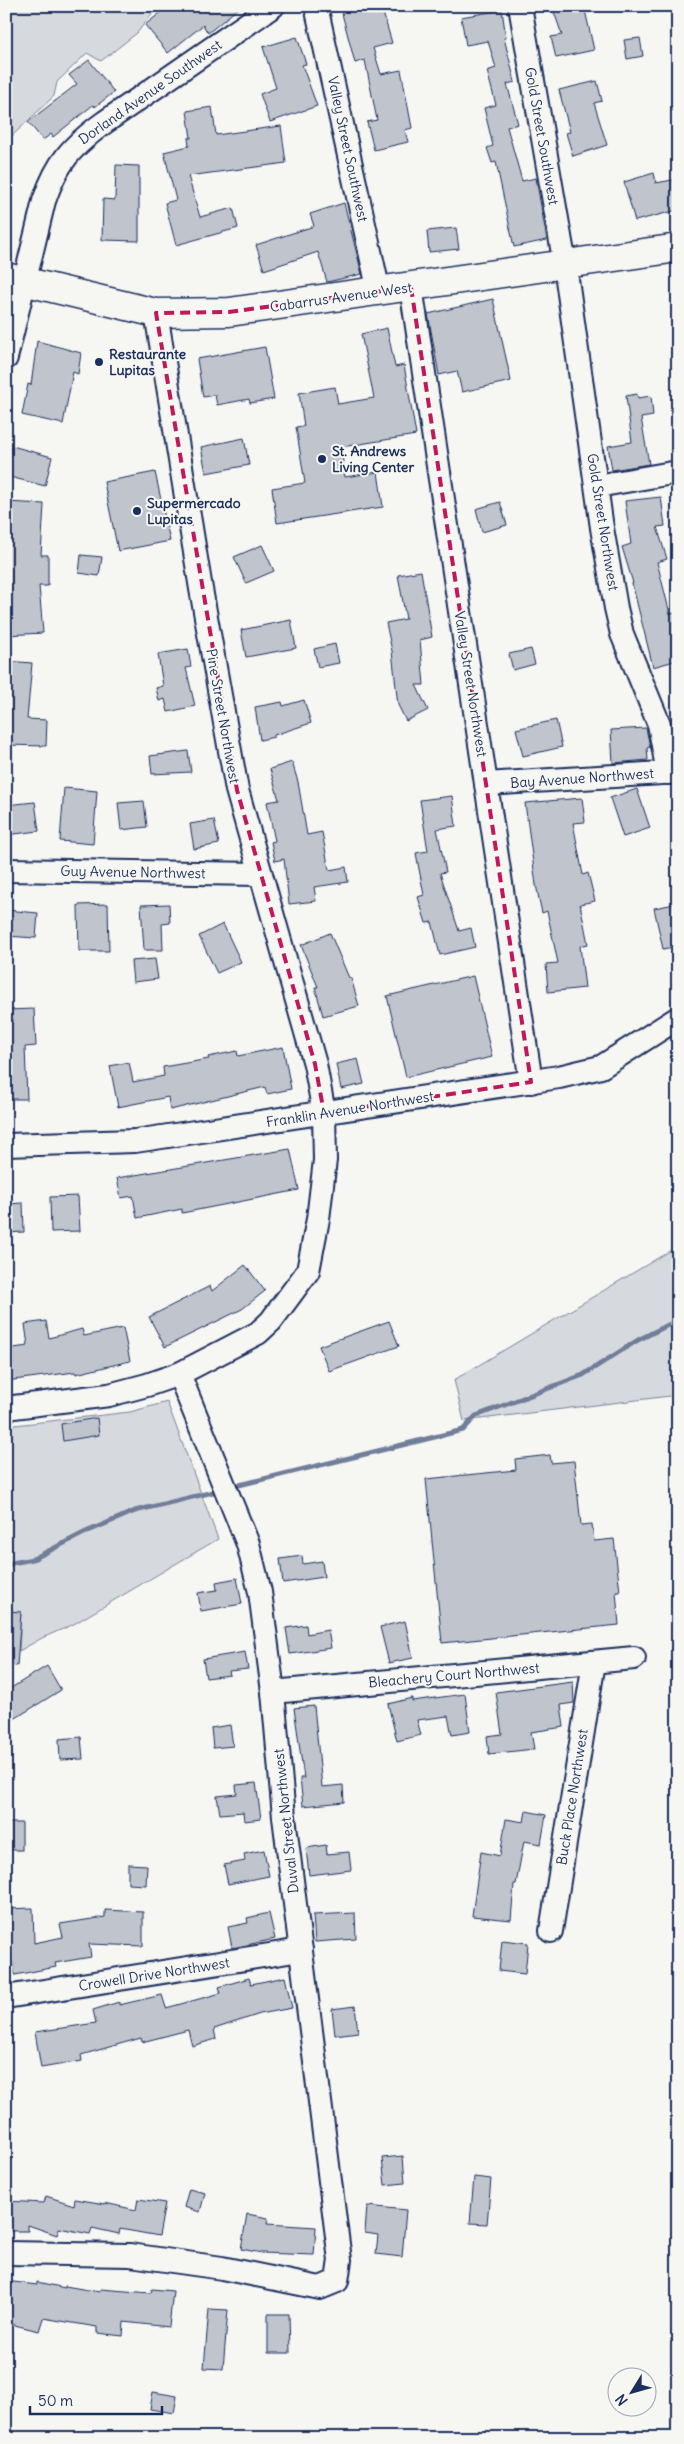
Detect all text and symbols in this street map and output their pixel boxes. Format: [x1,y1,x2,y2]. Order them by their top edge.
street label: Dorland Avenue Southwest [75,36,225,148]
street label: Gold Street Southwest [521,66,563,207]
street label: Valley Street Southwest [324,75,372,224]
street label: Cabarrus Avenue West [269,278,413,316]
place label: Restaurante Lupitas [109,345,186,379]
marker: Restaurante Lupitas [93,356,105,368]
place label: St. Andrews Living Center [332,442,414,476]
street label: Gold Street Northwest [583,452,623,592]
marker: St. Andrews Living Center [316,453,328,465]
place label: Supermercado Lupitas [147,494,241,528]
marker: Supermercado Lupitas [131,505,143,517]
street label: Valley Street Northwest [451,610,491,758]
street label: Pine Street Northwest [202,647,244,785]
street label: Bay Avenue Northwest [509,764,655,792]
street label: Guy Avenue Northwest [60,862,206,882]
street label: Franklin Avenue Northwest [265,1087,435,1131]
street label: Bleachery Court Northwest [368,1659,541,1691]
street label: Buck Place Northwest [552,1727,592,1866]
street label: Duval Street Northwest [269,1747,303,1894]
street label: Crowell Drive Northwest [77,1953,231,1995]
north arrow [606,2366,656,2416]
scale bar [30,2384,162,2416]
text: 50 m [38,2391,73,2410]
text: N [612,2391,632,2409]

